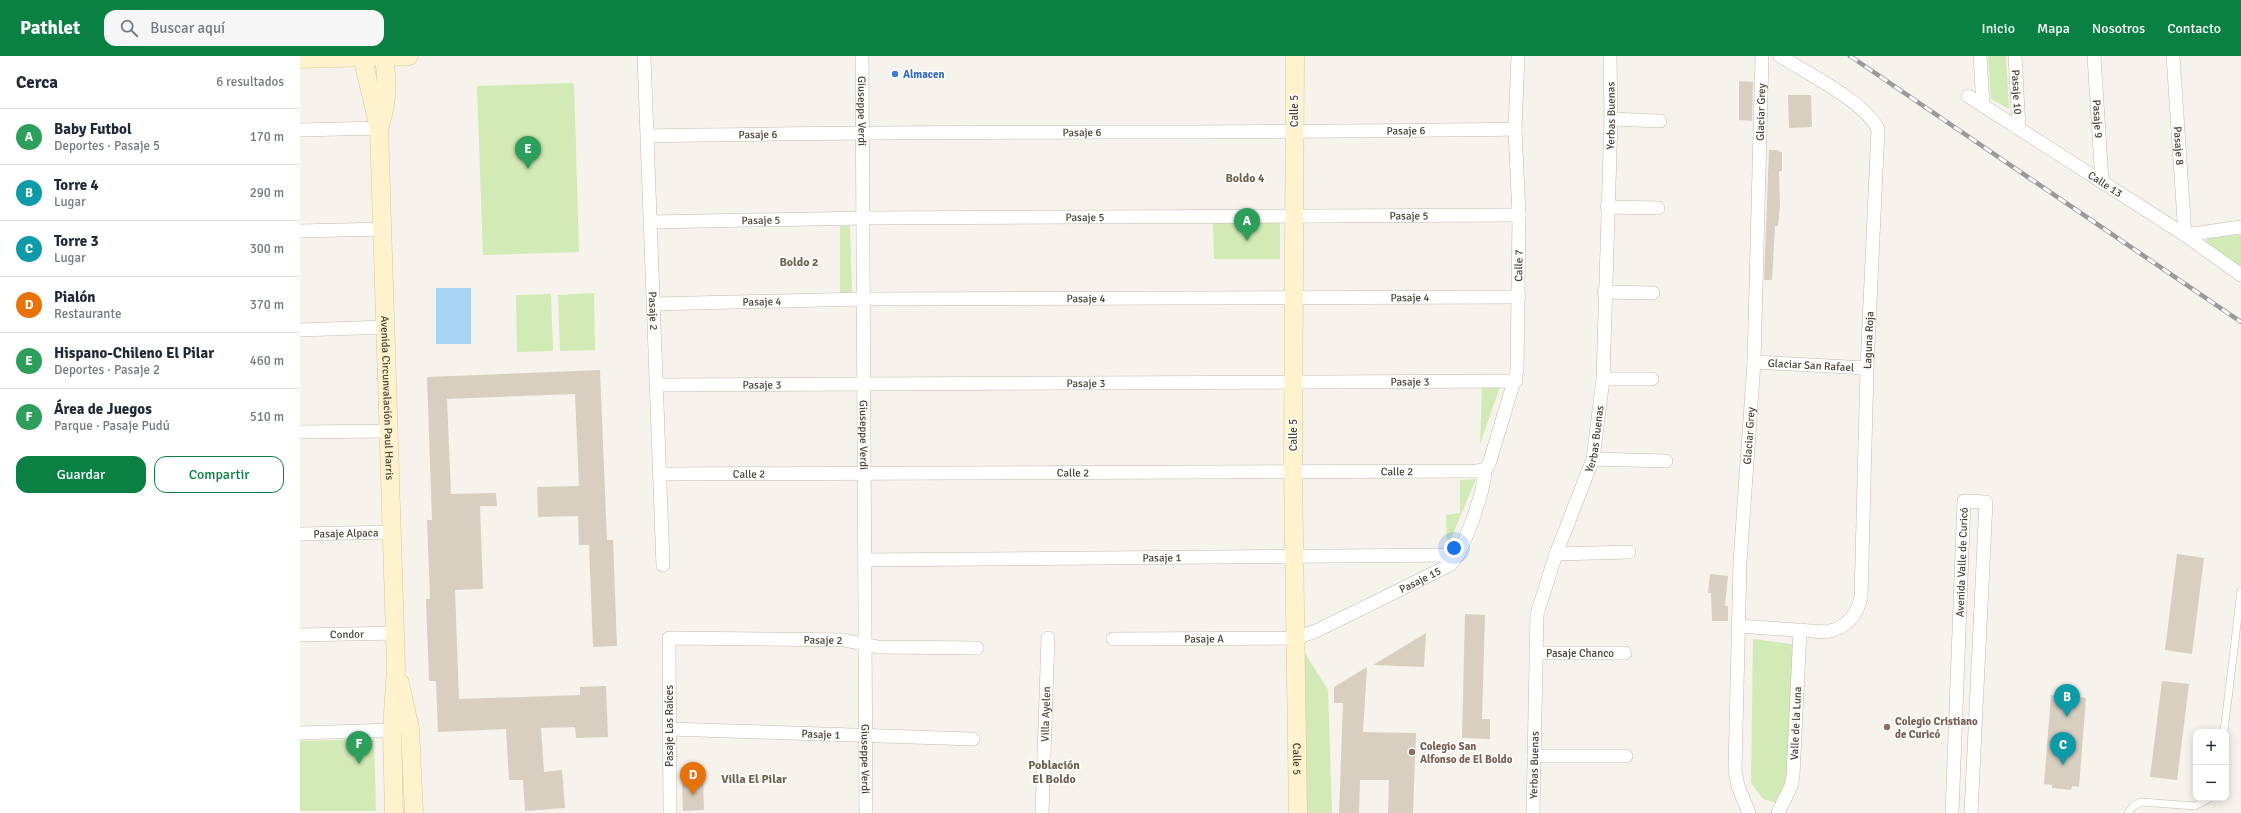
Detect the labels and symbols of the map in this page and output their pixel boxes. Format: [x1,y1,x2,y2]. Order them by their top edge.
place label: Almacen [903,68,944,81]
marker: Almacen [890,69,900,79]
street label: Pasaje 10 [2009,69,2024,115]
street label: Giuseppe Verdi [855,76,868,146]
street label: Yerbas Buenas [1604,82,1618,150]
street label: Glaciar Grey [1754,82,1768,141]
street label: Calle 5 [1288,95,1301,127]
street label: Pasaje 9 [2090,99,2105,139]
street label: Pasaje 6 [1386,124,1426,138]
street label: Pasaje 6 [1062,126,1102,139]
street label: Pasaje 8 [2171,126,2186,166]
street label: Pasaje 6 [738,128,778,141]
pin: E [515,136,541,169]
street label: Calle 13 [2085,169,2125,200]
district label: Boldo 4 [1225,171,1265,186]
pin: A [1234,208,1260,241]
street label: Pasaje 5 [1389,209,1429,223]
street label: Pasaje 5 [1065,211,1105,224]
street label: Pasaje 5 [741,214,781,227]
street label: Calle 7 [1512,249,1526,282]
district label: Boldo 2 [779,255,819,270]
street label: Pasaje 2 [646,291,660,331]
street label: Pasaje 4 [1390,291,1429,304]
street label: Pasaje 4 [1066,292,1105,305]
street label: Pasaje 4 [742,295,782,309]
street label: Laguna Roja [1861,311,1877,369]
street label: Avenida Circunvalación Paul Harris [378,315,396,481]
street label: Glaciar San Rafael [1767,357,1854,374]
street label: Pasaje 3 [1390,375,1430,389]
street label: Pasaje 3 [1066,377,1106,390]
street label: Pasaje 3 [742,378,782,392]
street label: Giuseppe Verdi [857,400,870,470]
street label: Yerbas Buenas [1582,405,1607,474]
street label: Glaciar Grey [1741,406,1758,465]
street label: Calle 5 [1287,419,1300,451]
street label: Calle 2 [1381,465,1413,478]
street label: Calle 2 [1057,466,1089,480]
street label: Calle 2 [733,468,765,481]
street label: Avenida Valle de Curicó [1954,507,1971,617]
street label: Pasaje Alpaca [313,526,379,541]
your location [1444,538,1464,558]
street label: Pasaje 1 [1142,551,1182,565]
street label: Pasaje 15 [1397,564,1443,596]
street label: Condor [330,628,364,641]
street label: Pasaje A [1184,632,1224,646]
street label: Pasaje 2 [803,634,843,647]
street label: Pasaje Chanco [1546,647,1614,660]
pin: B [2054,684,2080,717]
street label: Pasaje Las Raíces [663,685,676,767]
street label: Villa Ayelen [1038,686,1053,742]
street label: Valle de la Luna [1788,686,1804,760]
place label: Colegio Cristiano de Curicó [1895,715,1978,741]
marker: Colegio Cristiano de Curicó [1882,722,1892,732]
street label: Giuseppe Verdi [859,724,872,794]
street label: Pasaje 1 [801,727,841,742]
pin: F [346,731,372,764]
street label: Yerbas Buenas [1527,731,1542,799]
pin: C [2050,732,2076,765]
place label: Colegio San Alfonso de El Boldo [1420,740,1513,766]
street label: Calle 5 [1290,743,1303,775]
marker: Colegio San Alfonso de El Boldo [1407,747,1417,757]
district label: Población El Boldo [1028,758,1080,787]
pin: D [680,762,706,795]
district label: Villa El Pilar [721,772,787,787]

